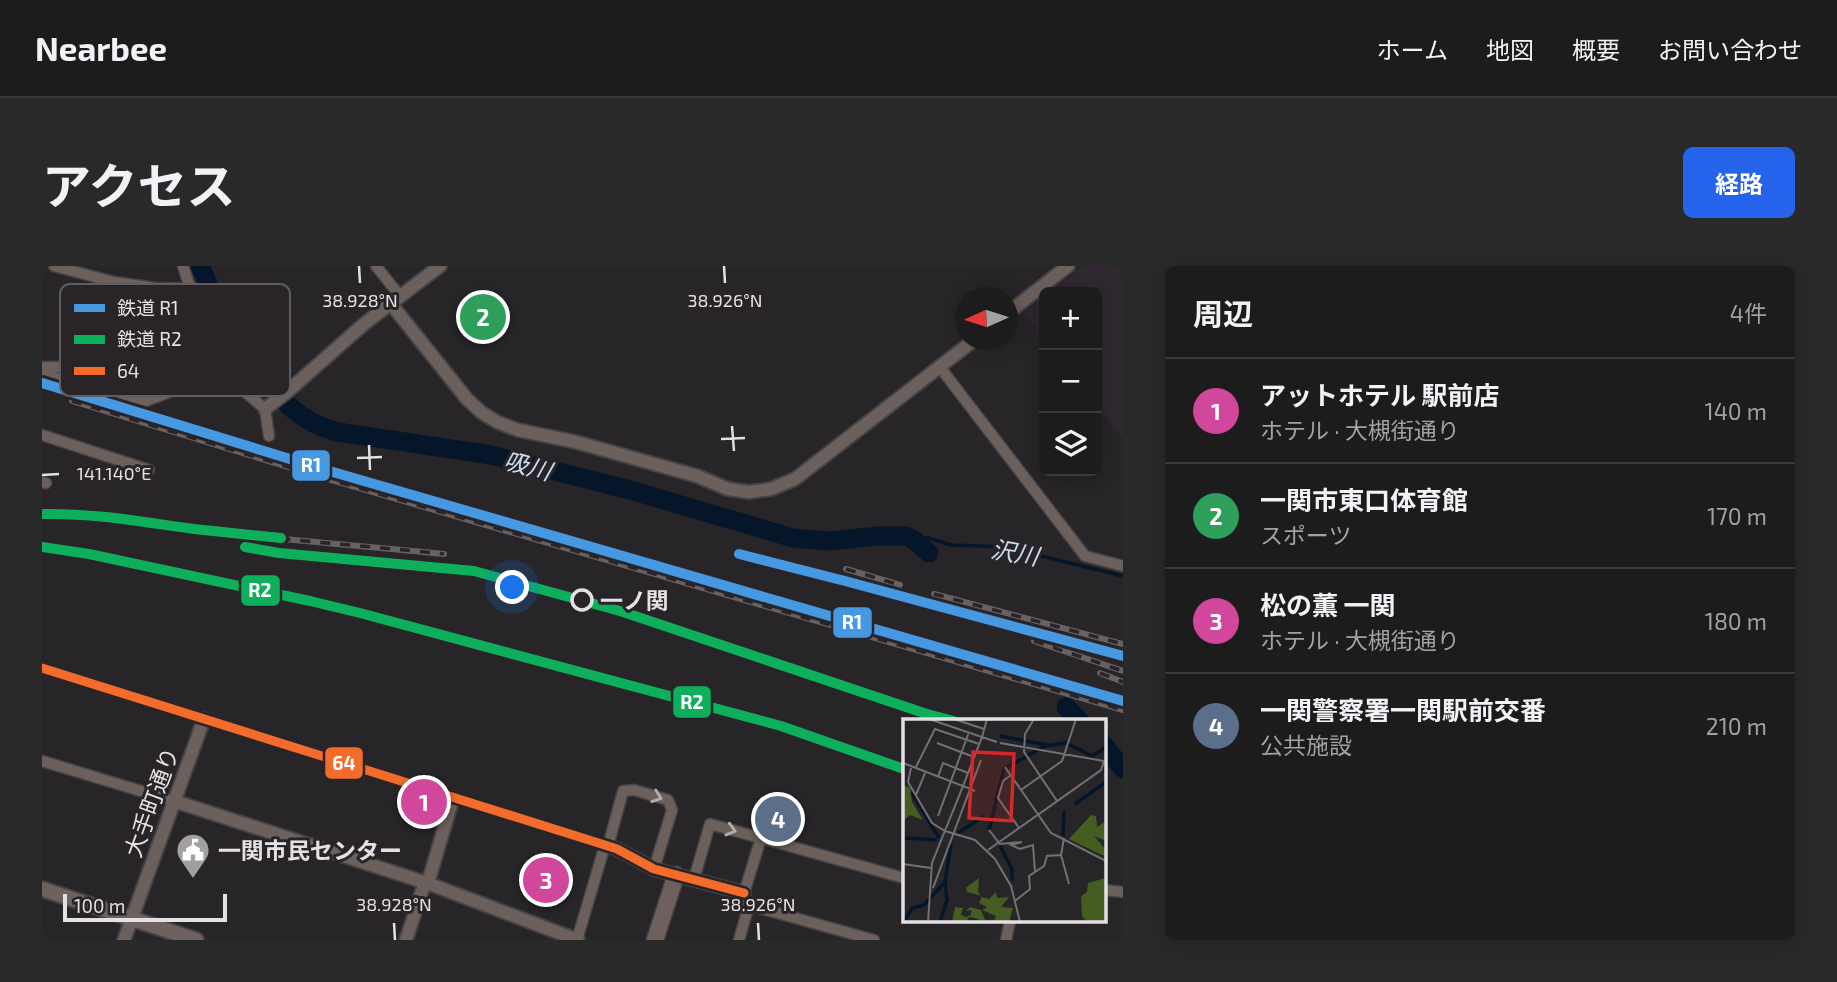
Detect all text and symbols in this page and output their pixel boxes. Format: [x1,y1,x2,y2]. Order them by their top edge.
text: Nearbee [35,28,167,68]
text: ホーム [1377,35,1448,64]
text: 地図 [1486,35,1534,64]
text: 概要 [1572,35,1620,64]
text: お問い合わせ [1658,35,1802,64]
button: 経路 [1683,147,1795,218]
text: アクセス [42,155,236,214]
legend [60,284,290,396]
north arrow [955,287,1018,350]
map controls [1039,287,1102,476]
button: + [1039,287,1102,350]
text: 38.928°N [322,289,398,311]
text: 38.926°N [688,289,763,311]
pin: 2 [460,291,506,343]
text: 周辺 [1193,295,1253,331]
text: 鉄道 R1 [117,296,179,319]
text: 4件 [1730,299,1767,327]
text: 鉄道 R2 [117,327,182,350]
button: − [1039,350,1102,413]
text: 64 [117,359,140,382]
text: アットホテル 駅前店 [1260,379,1500,410]
text: 1 [1211,397,1221,425]
text: 140 m [1705,397,1767,425]
button: layers [1039,413,1102,476]
text: ホテル · 大槻街通り [1260,416,1460,444]
water label: 吸川 [501,445,558,486]
line badge: R1 [291,449,331,482]
text: R1 [301,453,321,476]
text: 141.140°E [77,462,151,484]
text: 一関市東口体育館 [1260,484,1468,515]
text: 2 [1209,502,1223,530]
text: 170 m [1707,502,1767,530]
text: スポーツ [1260,521,1352,549]
water label: 沢川 [989,534,1044,571]
your location [495,570,529,604]
line badge: R2 [240,574,281,607]
text: R2 [248,578,272,601]
place label: 一ノ関 [600,586,669,614]
marker: 一ノ関 [571,589,593,611]
text: 松の薫 一関 [1260,589,1396,620]
line badge: R1 [832,606,873,639]
text: 3 [1209,607,1223,635]
text: 180 m [1705,607,1767,635]
text: R1 [842,610,862,633]
text: ホテル · 大槻街通り [1260,626,1460,654]
line badge: R2 [672,685,712,719]
text: R2 [680,690,704,713]
text: 一関警察署一関駅前交番 [1260,694,1546,725]
text: 4 [1209,712,1223,740]
text: 210 m [1706,712,1767,740]
inset map [903,719,1106,922]
text: 公共施設 [1260,731,1352,759]
street label: 大手町通り [118,743,184,861]
line badge: 64 [324,746,364,780]
text: 64 [332,751,356,774]
pin: 1 [401,776,447,828]
one-way arrow [651,789,663,803]
pin: 4 [755,793,801,845]
one-way arrow [725,822,737,836]
public building icon: 一関市民センター [174,831,212,880]
place label: 一関市民センター [218,836,402,864]
pin: 3 [523,854,569,906]
scale bar [63,891,228,923]
text: 38.928°N [356,893,432,915]
text: 38.926°N [721,893,796,915]
text: 100 m [74,894,125,917]

